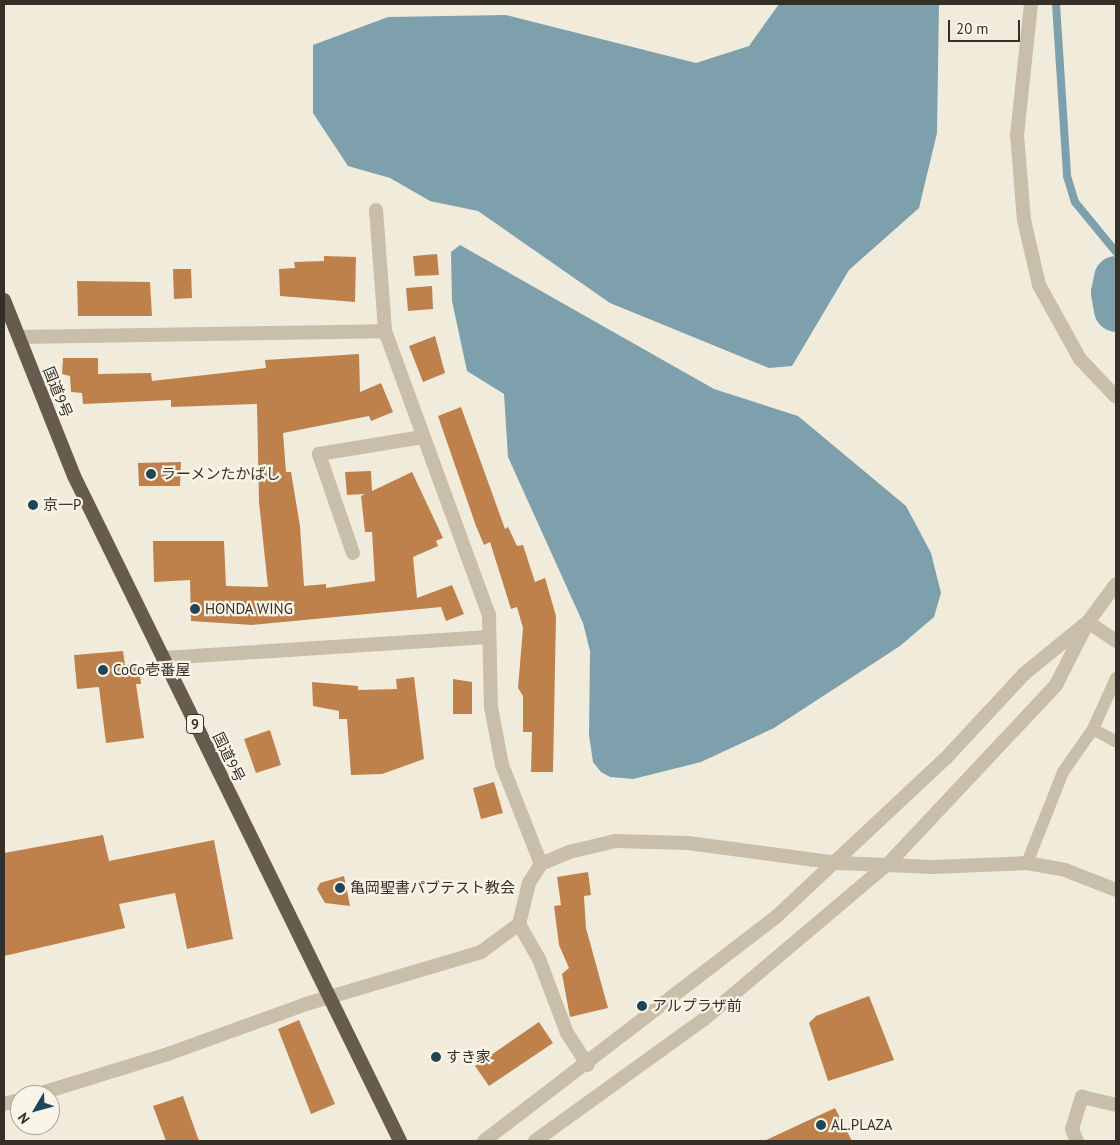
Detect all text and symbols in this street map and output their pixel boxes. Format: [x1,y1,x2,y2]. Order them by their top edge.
scale bar [950,10,1022,42]
text: 20 m [956,19,989,38]
street label: 国道9号 [40,364,76,420]
place label: ラーメンたかばし [161,465,281,483]
marker: ラーメンたかばし [145,468,157,480]
place label: 京一P [43,496,81,514]
marker: 京一P [27,499,39,511]
place label: HONDA WING [205,600,294,618]
marker: HONDA WING [189,603,201,615]
place label: CoCo壱番屋 [113,661,190,679]
marker: CoCo壱番屋 [97,664,109,676]
road number: 9 [185,712,205,736]
street label: 国道9号 [209,729,249,785]
place label: 亀岡聖書パブテスト教会 [350,879,515,897]
marker: 亀岡聖書パブテスト教会 [334,882,346,894]
place label: アルプラザ前 [652,997,742,1015]
marker: アルプラザ前 [636,1000,648,1012]
place label: すき家 [446,1048,491,1066]
marker: すき家 [430,1051,442,1063]
north arrow [10,1085,60,1135]
text: N [14,1109,34,1128]
place label: AL.PLAZA [831,1116,892,1134]
marker: AL.PLAZA [815,1119,827,1131]

